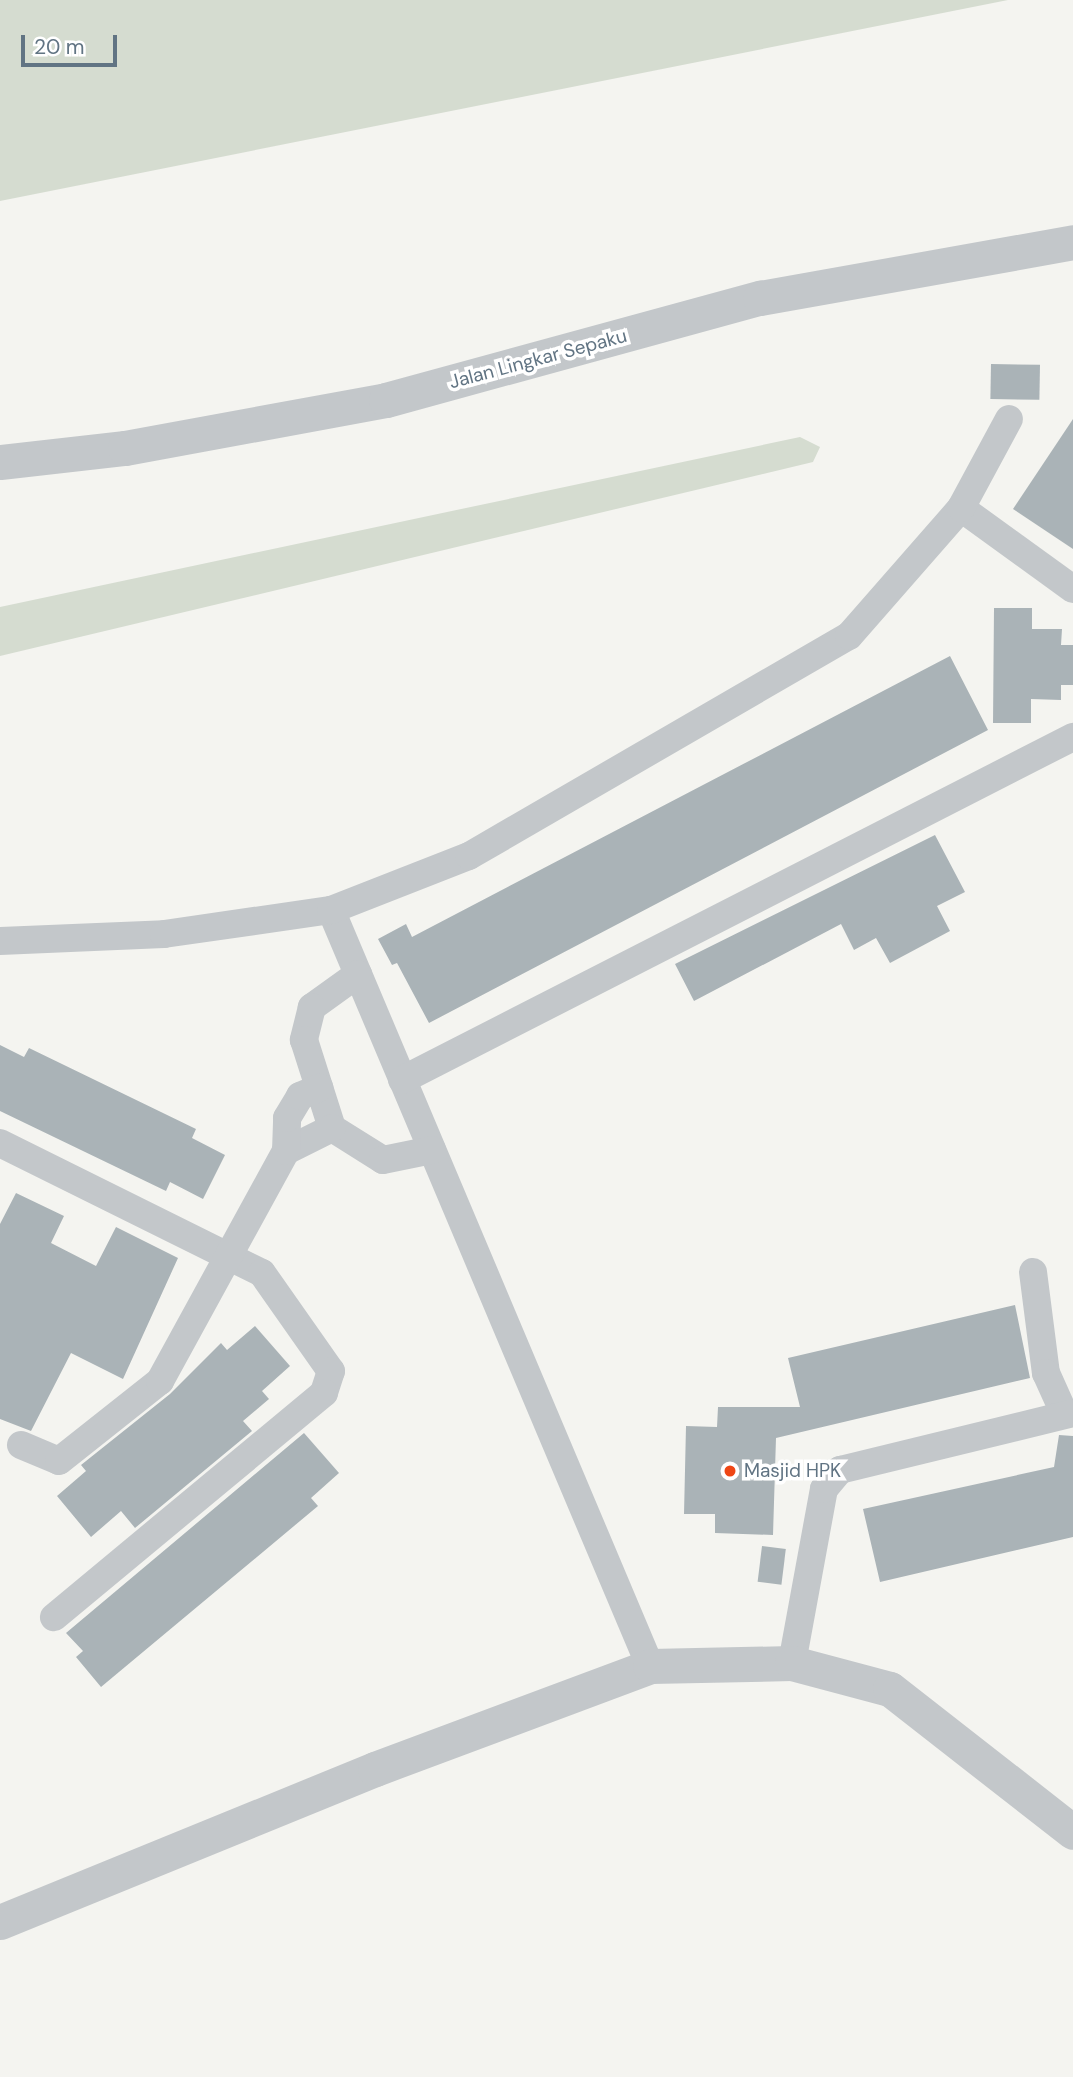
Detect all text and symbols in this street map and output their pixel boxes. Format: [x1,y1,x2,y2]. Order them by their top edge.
scale bar [24,21,121,65]
text: 20 m [34,33,85,61]
street label: Jalan Lingkar Sepaku [447,324,629,394]
place label: Masjid HPK [744,1460,841,1482]
marker: Masjid HPK [722,1463,738,1479]

